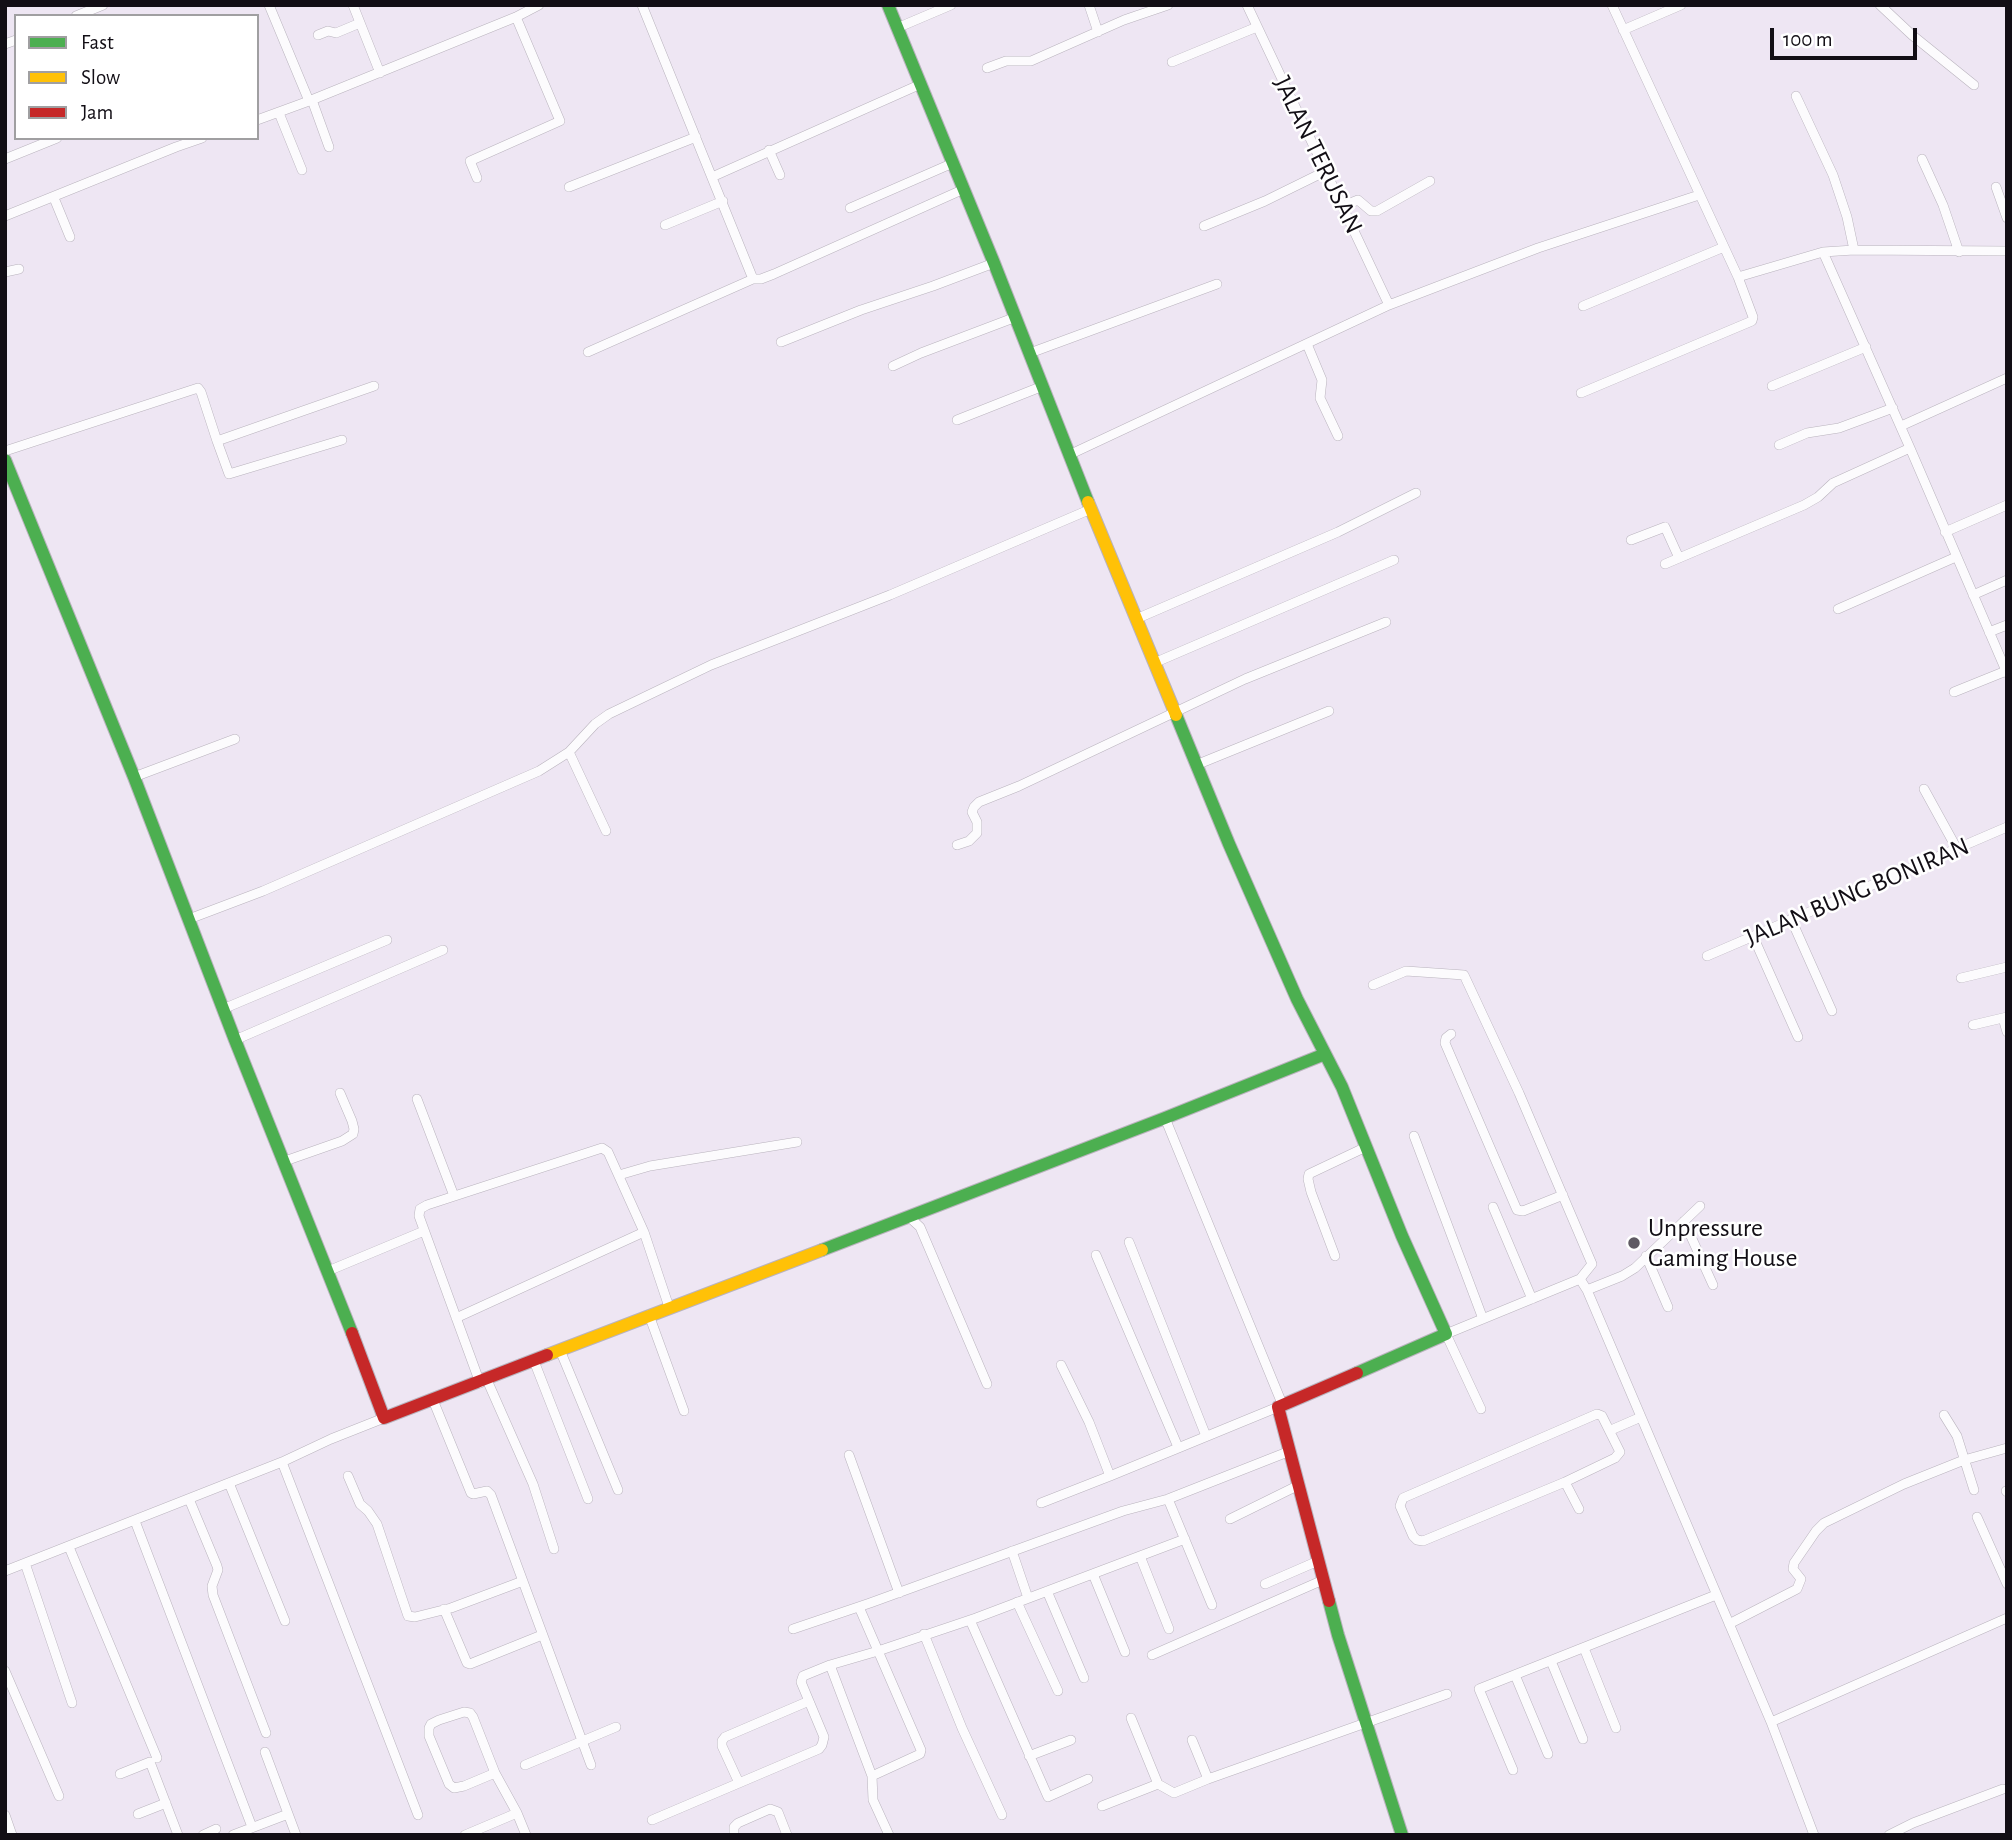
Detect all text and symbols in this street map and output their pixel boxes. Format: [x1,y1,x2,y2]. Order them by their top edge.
legend [14,14,259,140]
scale bar [1774,14,1921,58]
text: 100 m [1783,29,1833,50]
text: Fast [81,32,114,53]
text: Slow [81,67,120,88]
street label: JALAN TERUSAN [1266,71,1370,239]
text: Jam [81,102,113,123]
street label: JALAN BUNG BONIRAN [1740,831,1974,953]
place label: Unpressure Gaming House [1648,1212,1797,1274]
marker: Unpressure Gaming House [1626,1235,1642,1251]

